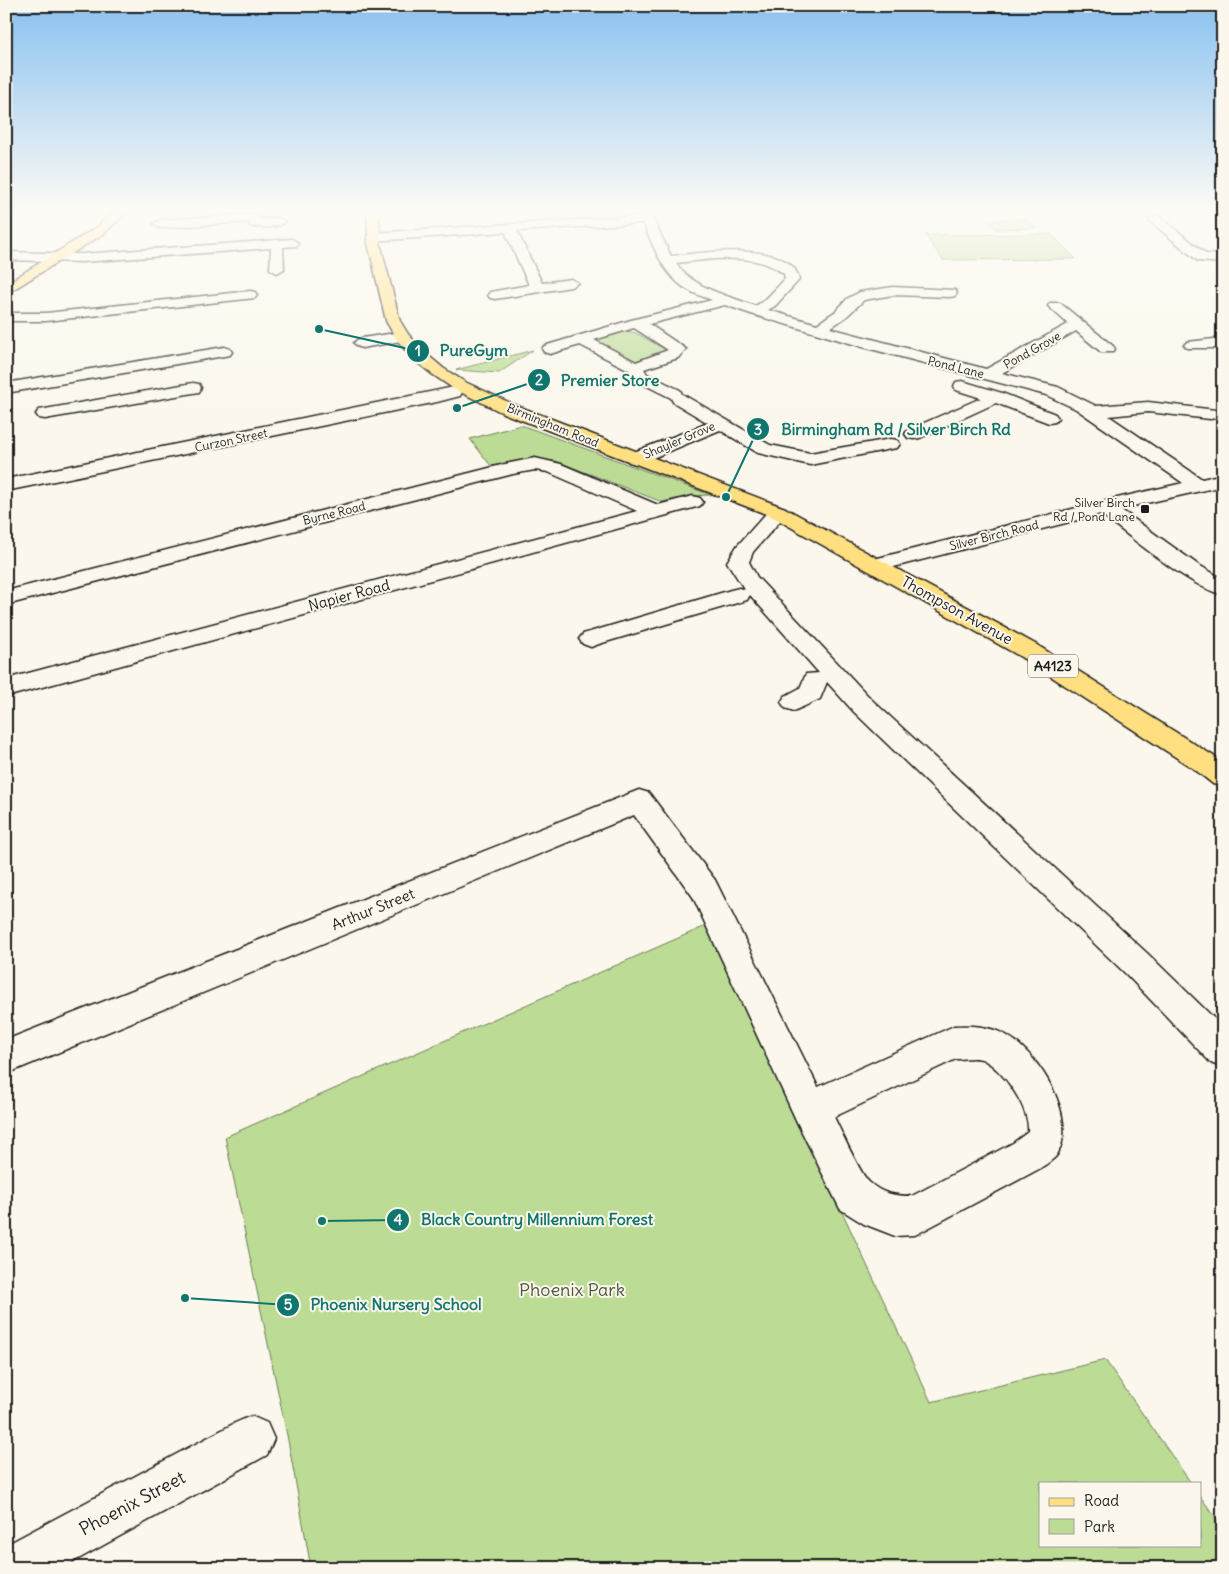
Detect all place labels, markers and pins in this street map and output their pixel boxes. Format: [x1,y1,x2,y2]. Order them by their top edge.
callout: PureGym [405,335,518,366]
callout: Premier Store [526,365,670,396]
callout: Birmingham Rd / Silver Birch Rd [746,414,1020,445]
place label: Silver Birch Rd / Pond Lane [1053,495,1135,524]
marker: Silver Birch Rd / Pond Lane [1139,503,1151,515]
callout: Black Country Millennium Forest [386,1204,663,1235]
callout: Phoenix Nursery School [276,1289,492,1320]

